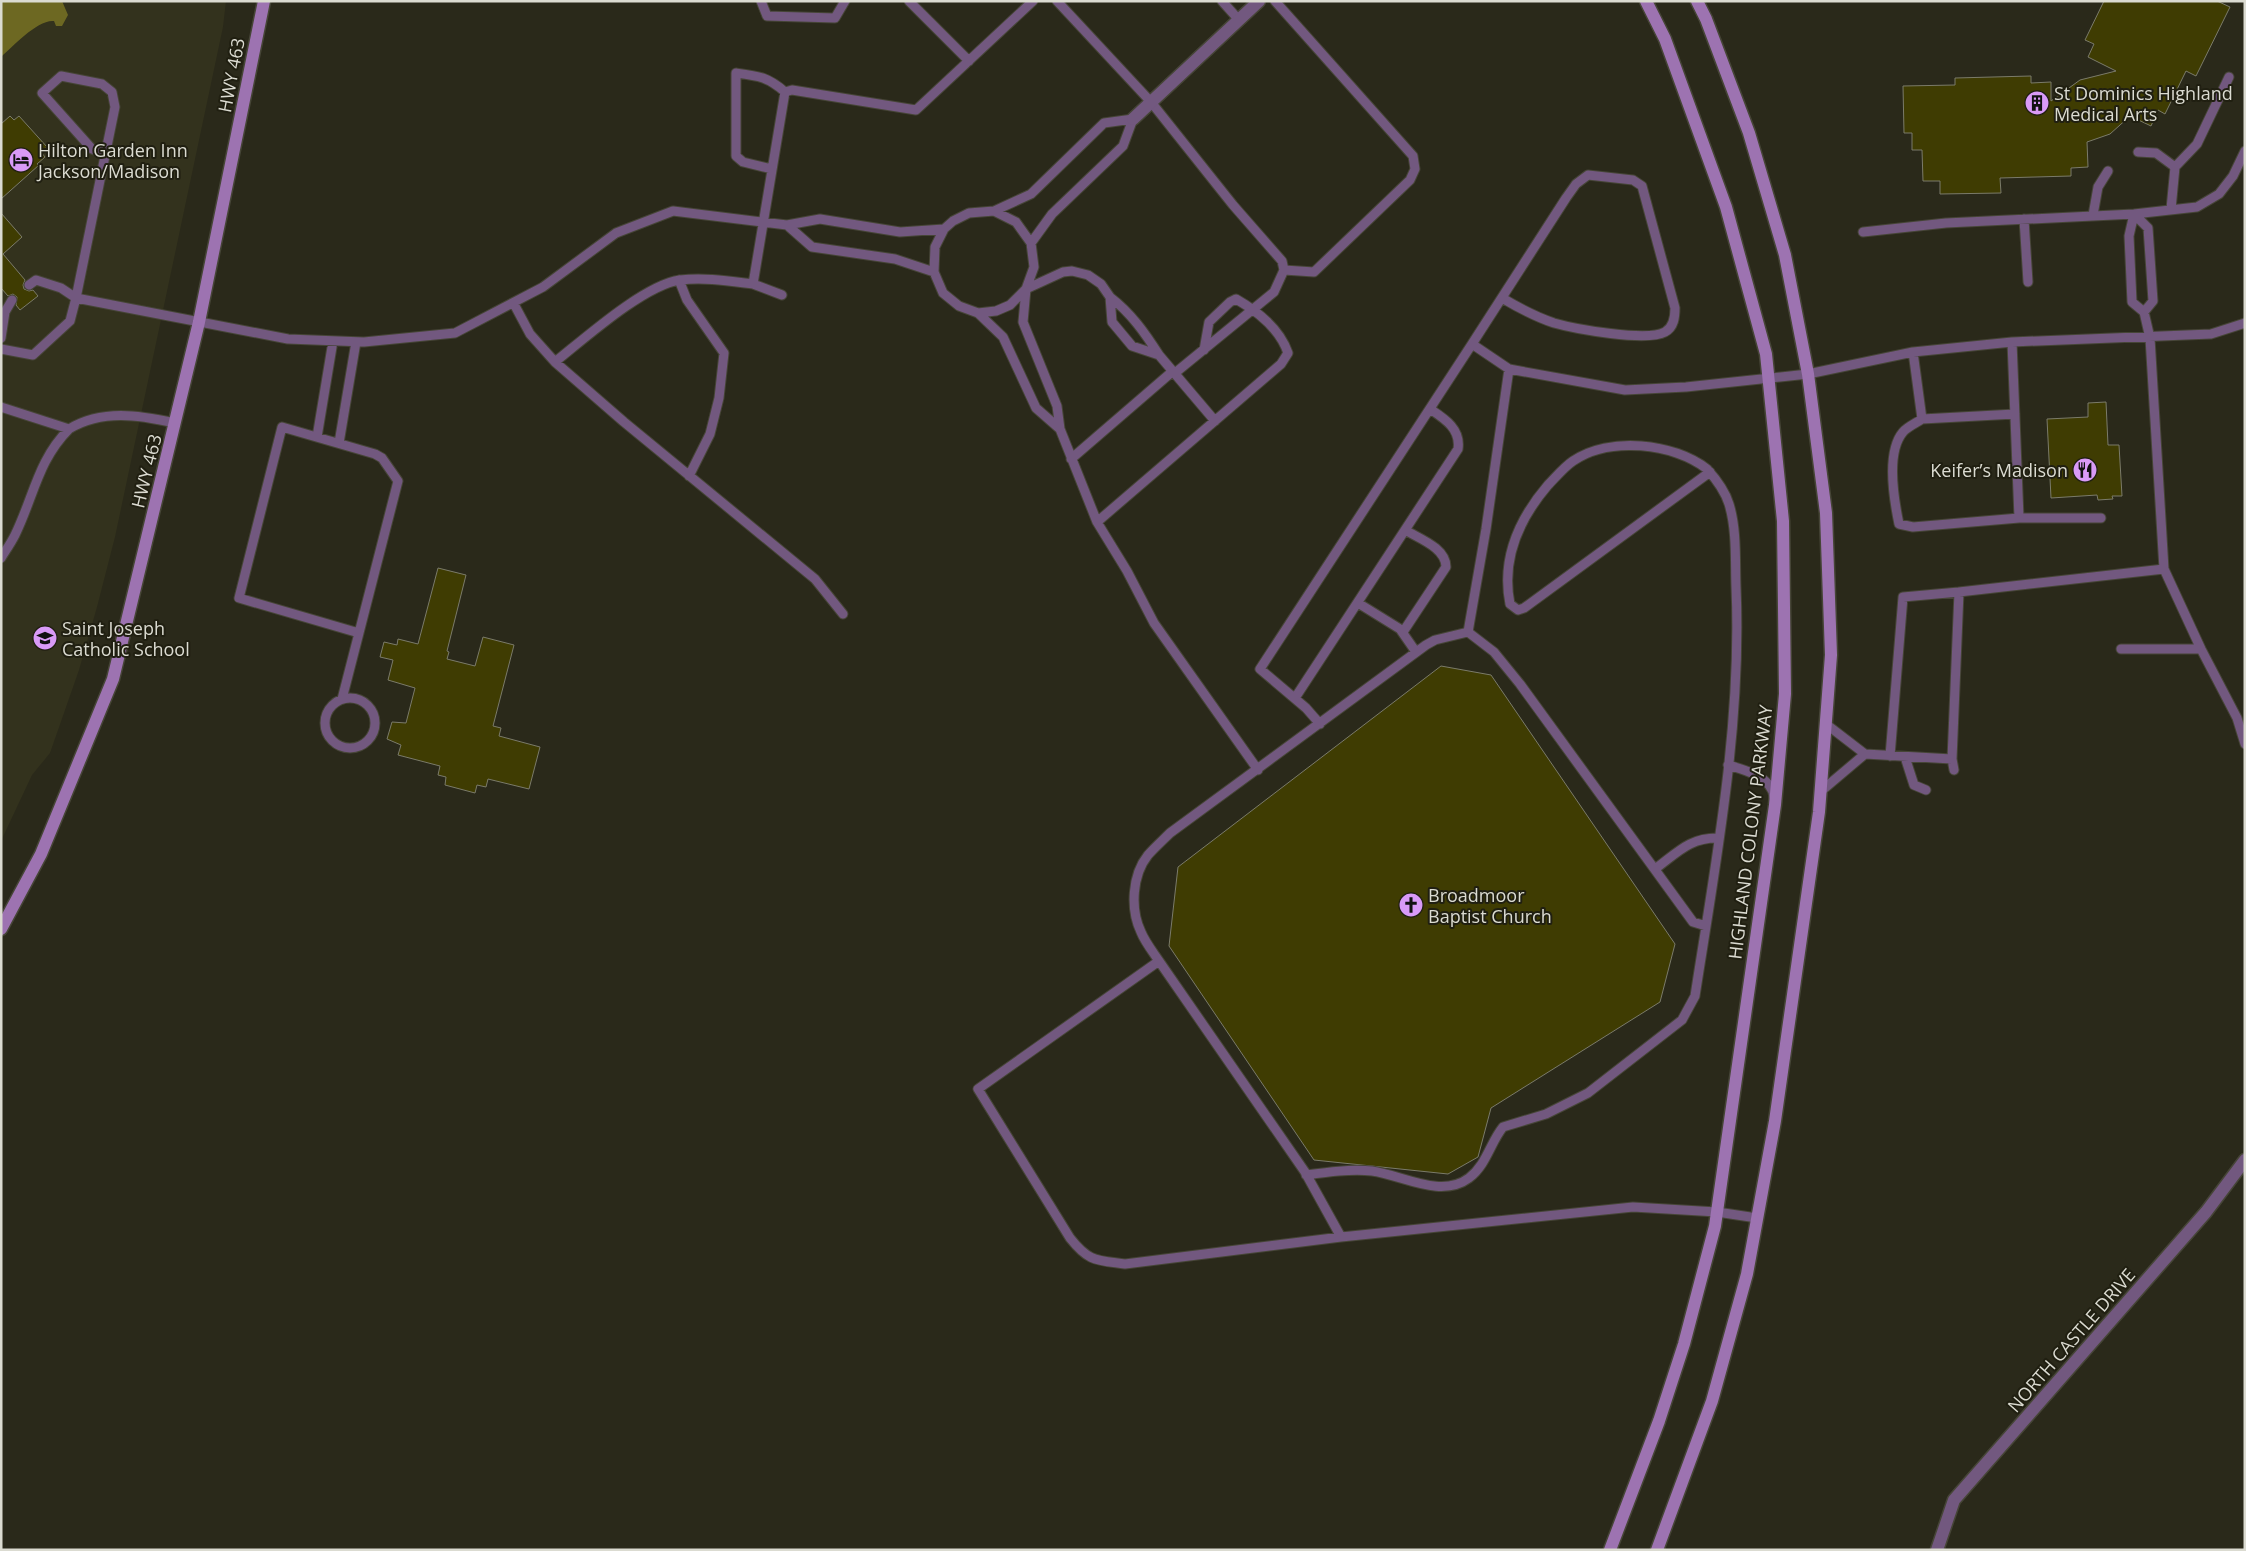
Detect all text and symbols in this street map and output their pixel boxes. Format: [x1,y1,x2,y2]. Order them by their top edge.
street label: HWY 463 [212,36,250,114]
place label: St Dominics Highland Medical Arts [2054,81,2233,126]
building icon: St Dominics Highland Medical Arts [2024,90,2050,116]
place label: Hilton Garden Inn Jackson/Madison [36,138,188,183]
hotel icon: Hilton Garden Inn Jackson/Madison [8,147,34,173]
street label: HWY 463 [125,431,167,511]
restaurant icon: Keifer’s Madison [2072,457,2098,483]
place label: Keifer’s Madison [1930,458,2068,482]
place label: Saint Joseph Catholic School [62,616,190,661]
school or university icon: Saint Joseph Catholic School [32,625,58,651]
street label: HIGHLAND COLONY PARKWAY [1722,702,1778,961]
place label: Broadmoor Baptist Church [1428,883,1552,928]
church icon: Broadmoor Baptist Church [1398,892,1424,918]
street label: NORTH CASTLE DRIVE [2002,1263,2140,1417]

